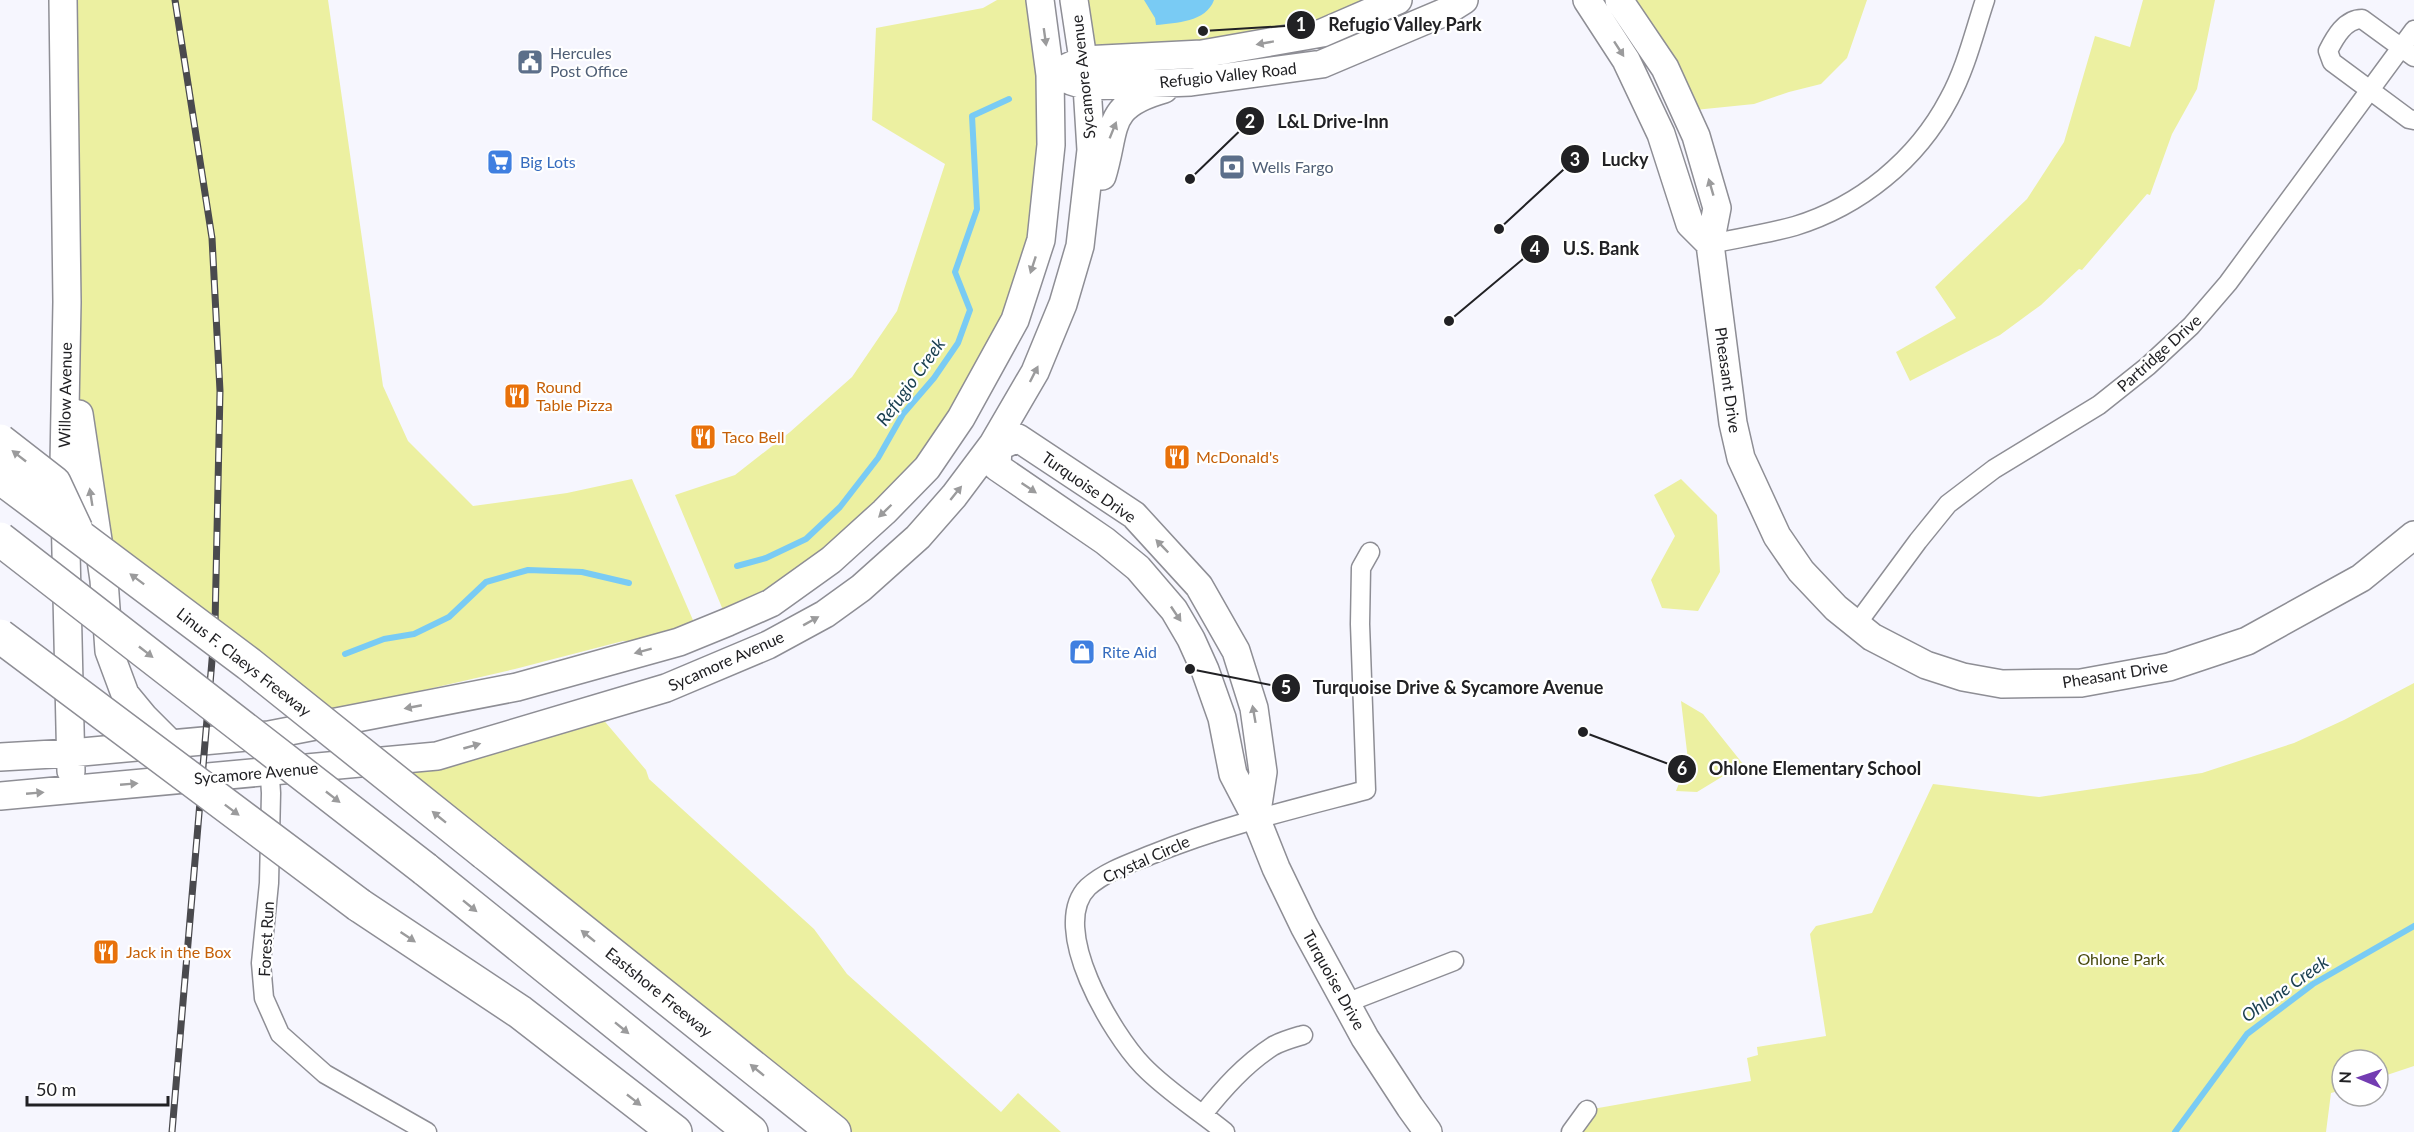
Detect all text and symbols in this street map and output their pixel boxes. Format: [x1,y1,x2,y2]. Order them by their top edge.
callout: Refugio Valley Park [1286,7,1494,43]
text: 1 [1296,13,1306,35]
text: Refugio Valley Park [1328,13,1482,35]
street label: Sycamore Avenue [1067,14,1098,140]
one-way arrow [1040,28,1049,47]
one-way arrow [1255,39,1274,48]
one-way arrow [1613,41,1624,57]
place label: Hercules Post Office [550,43,628,80]
public building icon: Hercules Post Office [515,47,545,77]
street label: Refugio Valley Road [1158,58,1298,91]
callout: L&L Drive-Inn [1235,103,1401,139]
text: 2 [1245,110,1255,132]
text: L&L Drive-Inn [1277,110,1389,132]
one-way arrow [1108,120,1118,138]
callout: Lucky [1560,141,1660,177]
supermarket icon: Big Lots [485,147,515,177]
text: 3 [1570,148,1580,170]
text: Lucky [1602,148,1649,170]
place label: Big Lots [520,152,576,171]
bank icon: Wells Fargo [1217,152,1247,182]
place label: Wells Fargo [1252,157,1333,176]
one-way arrow [1706,178,1715,196]
callout: U.S. Bank [1520,231,1651,267]
text: 4 [1530,237,1540,259]
text: U.S. Bank [1563,237,1640,259]
one-way arrow [1027,256,1037,274]
street label: Partridge Drive [2113,310,2205,395]
street label: Pheasant Drive [1712,326,1745,434]
water label: Refugio Creek [871,333,950,429]
street label: Willow Avenue [54,342,75,448]
one-way arrow [1029,366,1038,383]
place label: Round Table Pizza [536,377,613,414]
restaurant icon: Round Table Pizza [502,381,532,411]
restaurant icon: Taco Bell [688,422,718,452]
place label: Taco Bell [722,427,784,446]
restaurant icon: McDonald's [1162,442,1192,472]
street label: Turquoise Drive [1039,447,1140,526]
place label: McDonald's [1196,447,1279,466]
one-way arrow [11,450,27,463]
one-way arrow [1020,483,1037,494]
one-way arrow [950,485,962,500]
one-way arrow [86,488,95,507]
one-way arrow [877,504,892,518]
one-way arrow [1156,539,1170,553]
one-way arrow [130,573,146,585]
street label: Linus F. Claeys Freeway [173,603,316,720]
one-way arrow [1170,606,1182,622]
one-way arrow [803,616,820,626]
street label: Sycamore Avenue [665,627,787,695]
shop icon: Rite Aid [1067,637,1097,667]
place label: Rite Aid [1102,642,1157,661]
one-way arrow [137,646,153,658]
one-way arrow [634,647,652,657]
street label: Pheasant Drive [2061,656,2169,691]
callout: Turquoise Drive & Sycamore Avenue [1271,670,1616,706]
text: 5 [1281,676,1291,698]
text: Turquoise Drive & Sycamore Avenue [1313,676,1604,698]
one-way arrow [403,703,422,712]
one-way arrow [1249,704,1258,723]
one-way arrow [463,741,481,750]
callout: Ohlone Elementary School [1667,751,1933,787]
text: 6 [1677,757,1687,779]
text: Ohlone Elementary School [1709,757,1921,779]
street label: Sycamore Avenue [193,758,319,787]
one-way arrow [119,779,138,789]
one-way arrow [26,788,45,798]
one-way arrow [325,791,341,804]
one-way arrow [224,803,240,816]
one-way arrow [431,810,447,823]
street label: Crystal Circle [1099,831,1192,886]
one-way arrow [463,899,478,911]
street label: Forest Run [254,901,277,977]
street label: Turquoise Drive [1299,927,1370,1033]
one-way arrow [580,929,596,942]
one-way arrow [400,931,416,942]
restaurant icon: Jack in the Box [91,937,121,967]
place label: Jack in the Box [126,942,231,961]
street label: Eastshore Freeway [602,943,717,1041]
park label: Ohlone Park [2077,949,2165,968]
water label: Ohlone Creek [2237,950,2333,1026]
one-way arrow [614,1021,629,1034]
north arrow [2330,1048,2390,1108]
one-way arrow [749,1064,765,1077]
scale bar [27,1069,168,1107]
text: N [2335,1071,2354,1084]
text: 50 m [36,1078,76,1100]
one-way arrow [626,1094,642,1107]

